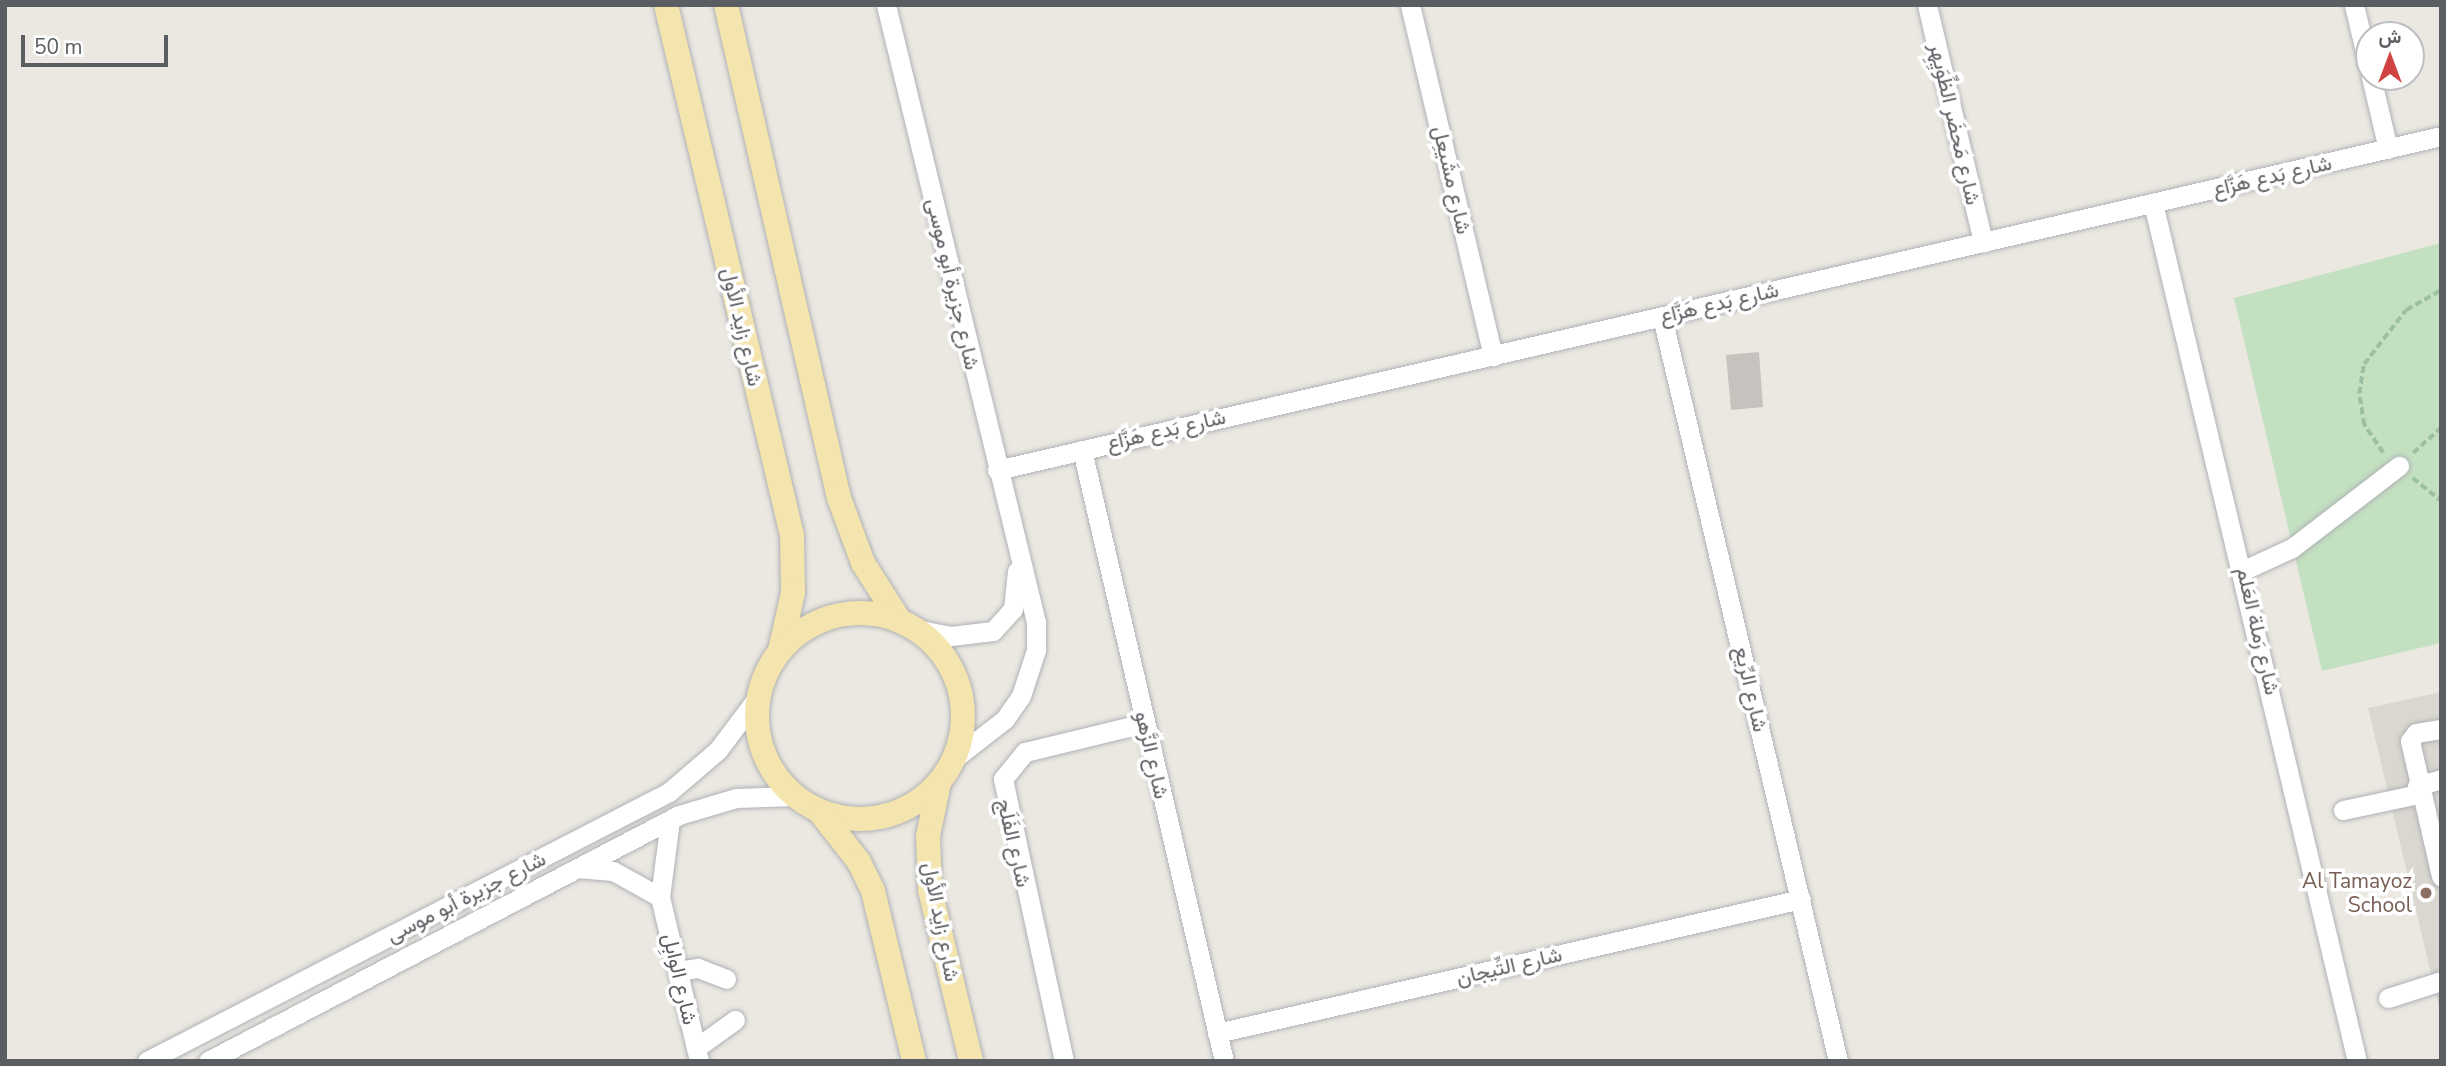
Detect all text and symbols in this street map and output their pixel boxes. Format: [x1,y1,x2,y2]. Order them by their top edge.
scale bar [24,21,172,65]
north arrow [2355,21,2425,91]
text: ش [2379,24,2401,50]
text: 50 m [34,33,83,61]
street label: شارع مَحضَر الظِّوَيِهِر [1924,41,1986,207]
street label: شارع مشَيعِل [1427,123,1477,237]
street label: شارع بَدع هَزَّاع [2210,150,2334,202]
street label: شارع جزيرة أبو موسى [921,196,985,372]
street label: شارع زايد الأول [716,265,768,389]
street label: شارع بَدع هَزَّاع [1657,277,1781,329]
street label: شارع بَدع هَزَّاع [1104,404,1228,456]
street label: شارع رَملة العَلم [2231,565,2285,697]
street label: شارع الرِّيع [1729,644,1773,734]
street label: شارع الزَّهو [1130,709,1174,801]
street label: شارع الفَلَج [992,796,1036,890]
street label: شارع جزيرة أبو موسى [382,846,550,948]
street label: شارع زايد الأول [917,860,965,984]
place label: Al Tamayoz School [2302,868,2412,918]
marker: Al Tamayoz School [2418,885,2434,901]
street label: شارع الوابِل [657,931,703,1027]
street label: شارع التِّيجان [1454,942,1564,990]

